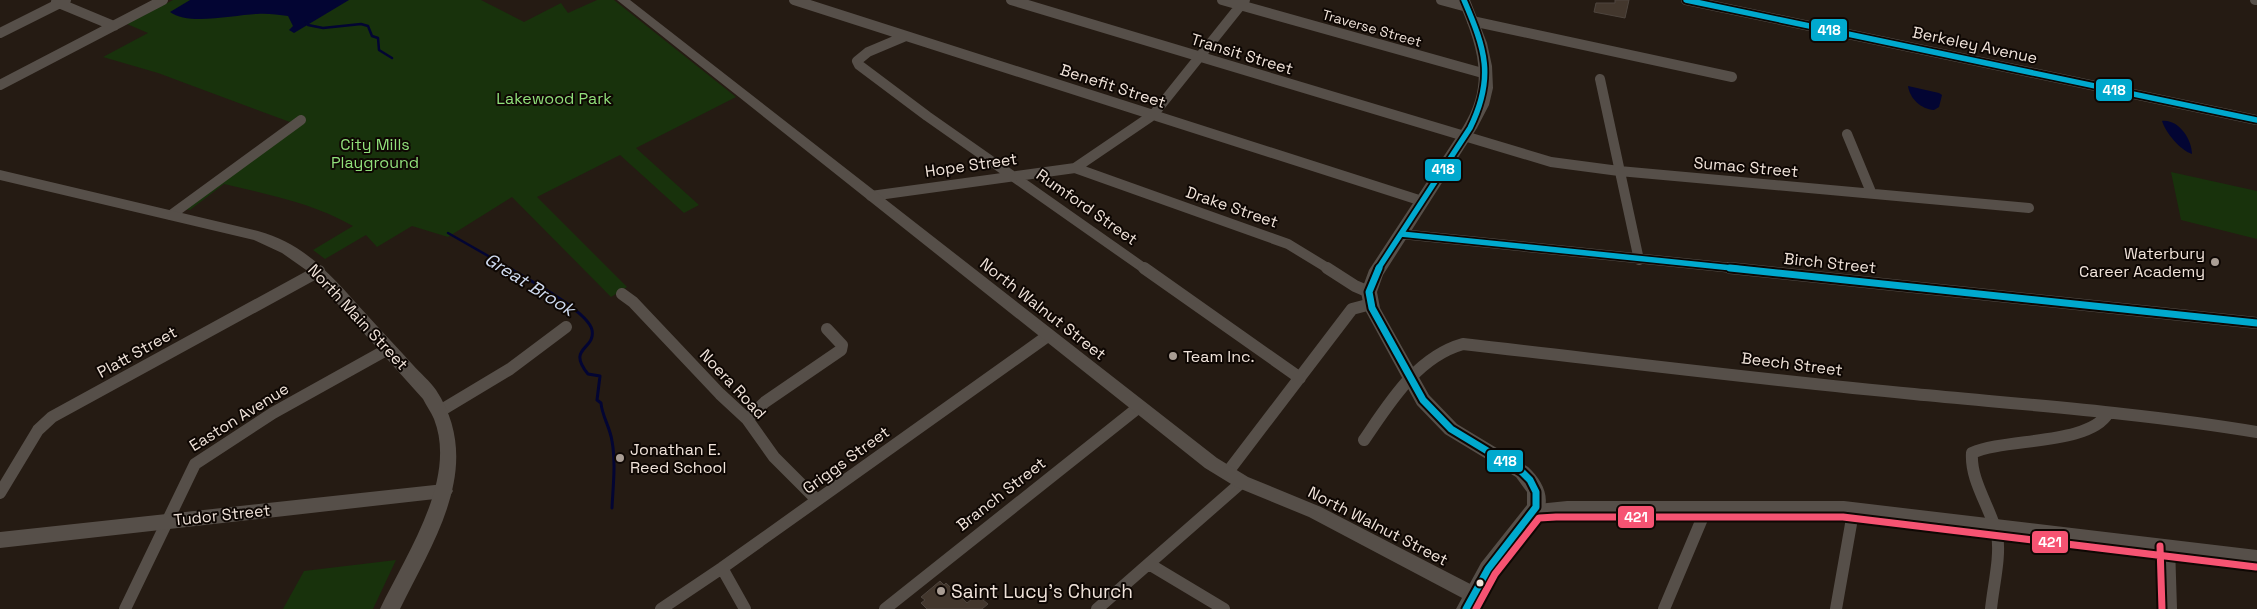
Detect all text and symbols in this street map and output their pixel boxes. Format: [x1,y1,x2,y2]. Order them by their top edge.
street label: Traverse Street [1320,5,1424,51]
line badge: 418 [1810,18,1848,42]
text: 418 [1817,21,1841,39]
street label: Berkeley Avenue [1911,21,2039,69]
street label: Transit Street [1188,29,1296,79]
street label: Benefit Street [1057,59,1169,113]
line badge: 418 [2095,78,2133,102]
text: 418 [2102,81,2126,99]
park label: Lakewood Park [496,88,612,109]
park label: City Mills Playground [331,134,419,173]
street label: Hope Street [923,148,1019,182]
street label: Sumac Street [1693,152,1799,182]
line badge: 418 [1424,158,1462,182]
text: 418 [1431,160,1455,178]
street label: Rumford Street [1032,164,1142,250]
street label: Drake Street [1183,181,1281,233]
place label: Waterbury Career Academy [2079,243,2205,282]
water label: Great Brook [481,247,581,322]
street label: Birch Street [1783,248,1877,278]
street label: North Walnut Street [976,253,1110,365]
marker: Waterbury Career Academy [2209,256,2221,268]
street label: North Main Street [303,260,413,374]
street label: Platt Street [93,321,181,383]
street label: Noera Road [695,345,771,423]
place label: Team Inc. [1183,346,1255,367]
street label: Beech Street [1740,347,1844,381]
marker: Team Inc. [1167,350,1179,362]
street label: Easton Avenue [185,378,293,456]
street label: Griggs Street [798,421,894,499]
place label: Jonathan E. Reed School [630,439,726,478]
line badge: 418 [1486,449,1524,473]
marker: Jonathan E. Reed School [614,452,626,464]
text: 418 [1493,452,1517,470]
street label: Branch Street [952,453,1050,535]
street label: North Walnut Street [1304,482,1452,570]
street label: Tudor Street [173,499,271,531]
line badge: 421 [1617,505,1655,529]
text: 421 [1624,508,1648,526]
line badge: 421 [2031,530,2069,554]
text: 421 [2038,533,2062,551]
unlabelled marker [1475,578,1485,588]
place label: Saint Lucy's Church [951,579,1133,604]
marker: Saint Lucy's Church [935,585,947,597]

